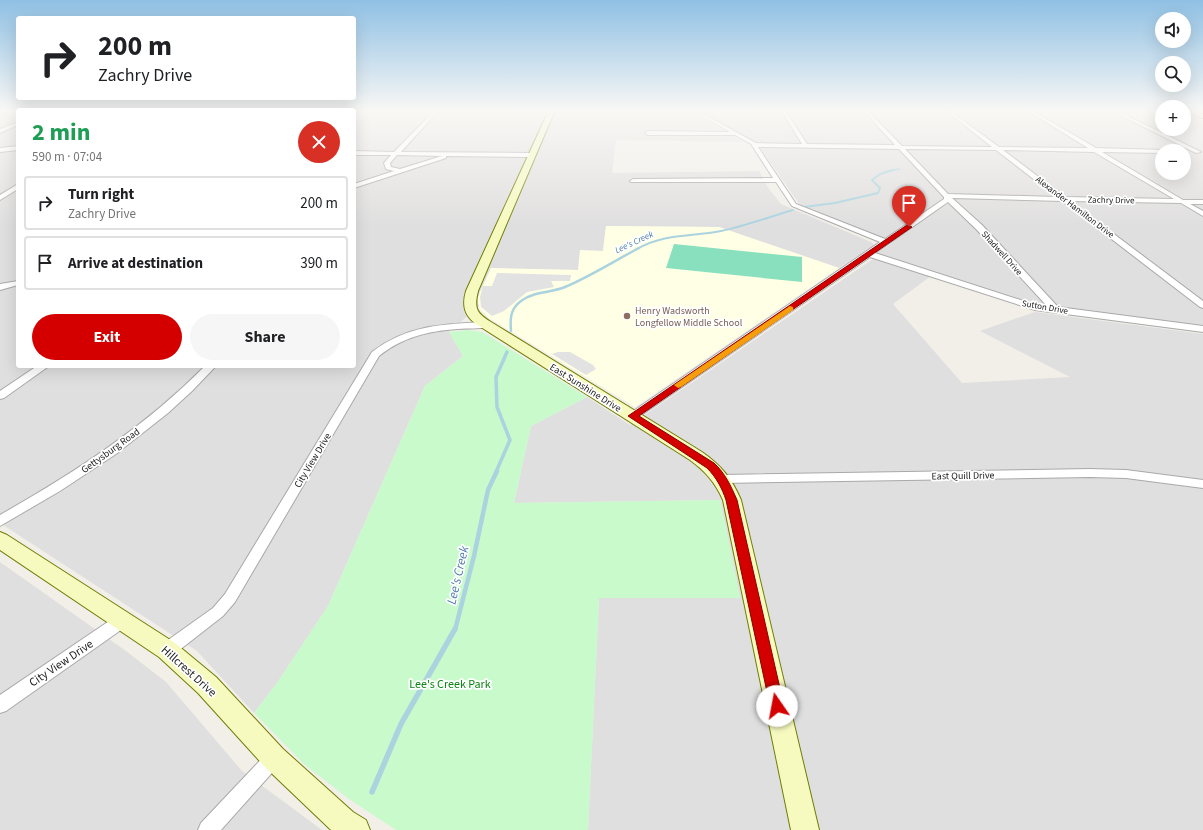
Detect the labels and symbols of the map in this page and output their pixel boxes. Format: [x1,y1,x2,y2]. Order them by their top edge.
street label: Alexander Hamilton Drive [1033,173,1117,242]
pin [892,186,926,227]
street label: Zachry Drive [1087,194,1135,207]
water label: Lee's Creek [613,228,656,257]
street label: Shadwell Drive [978,228,1026,279]
street label: Sutton Drive [1021,297,1070,318]
place label: Henry Wadsworth Longfellow Middle School [635,304,743,330]
marker: Henry Wadsworth Longfellow Middle School [622,311,632,321]
street label: East Sunshine Drive [547,360,624,416]
street label: Gettysburg Road [78,425,143,477]
street label: City View Drive [291,430,335,491]
street label: East Quill Drive [931,468,995,484]
water label: Lee's Creek [443,544,474,606]
street label: City View Drive [26,636,97,691]
street label: Hillcrest Drive [157,642,220,701]
park label: Lee's Creek Park [409,676,491,693]
position arrow [756,685,798,727]

